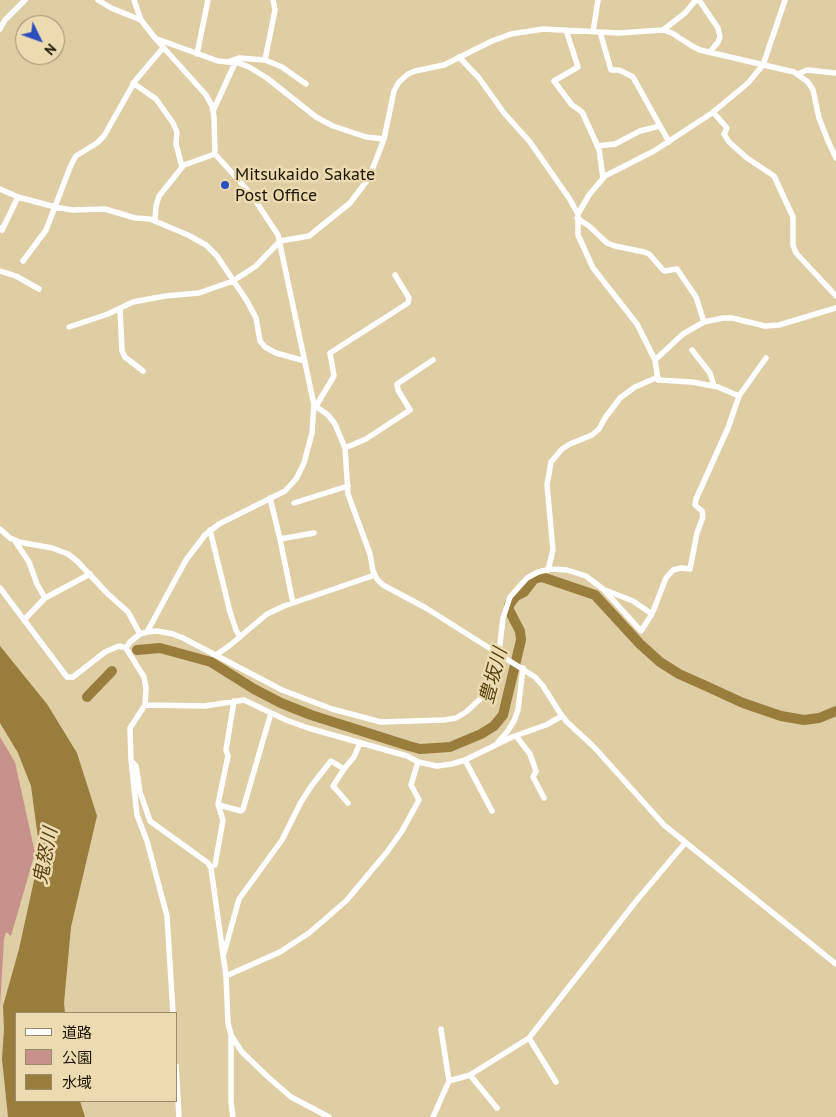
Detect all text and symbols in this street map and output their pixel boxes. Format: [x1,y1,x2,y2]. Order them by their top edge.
north arrow [15,15,65,65]
text: N [41,40,60,59]
place label: Mitsukaido Sakate Post Office [235,164,375,206]
marker: Mitsukaido Sakate Post Office [219,179,231,191]
water label: 豊坂川 [476,646,512,706]
water label: 鬼怒川 [29,826,63,886]
legend [15,1012,178,1102]
text: 道路 [62,1023,92,1042]
text: 公園 [62,1048,92,1067]
text: 水域 [62,1073,92,1092]

